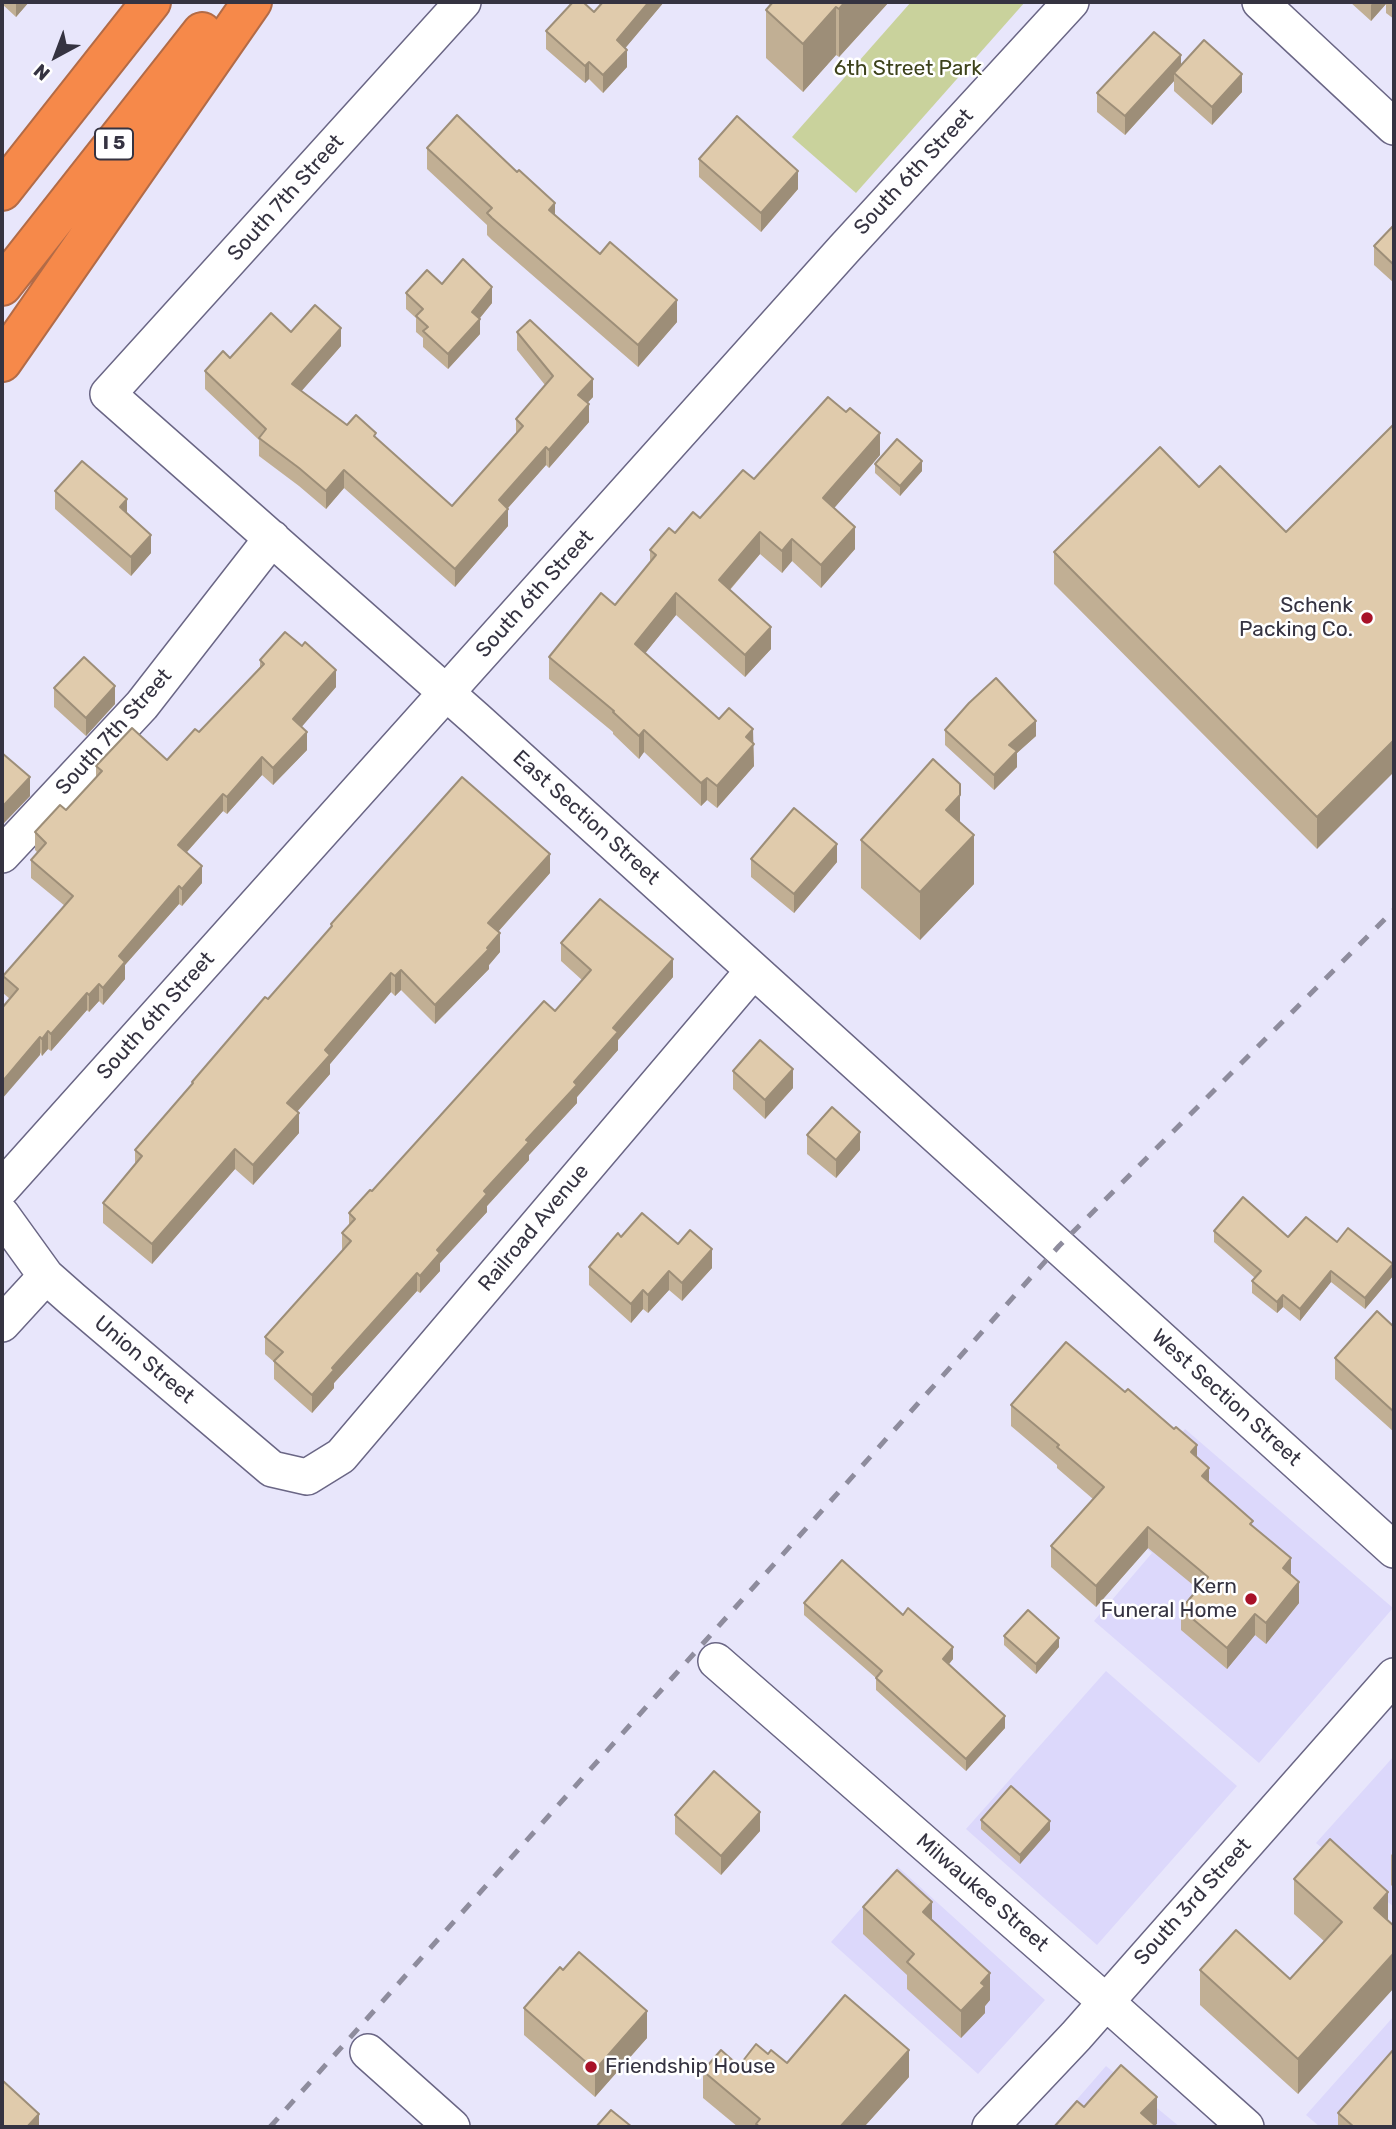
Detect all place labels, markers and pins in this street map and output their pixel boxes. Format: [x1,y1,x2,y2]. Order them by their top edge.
place label: Schenk Packing Co. [1239,593,1353,643]
marker: Schenk Packing Co. [1359,610,1375,626]
place label: Kern Funeral Home [1101,1574,1237,1624]
marker: Kern Funeral Home [1243,1591,1259,1607]
place label: Friendship House [605,2054,775,2080]
marker: Friendship House [583,2059,599,2075]

